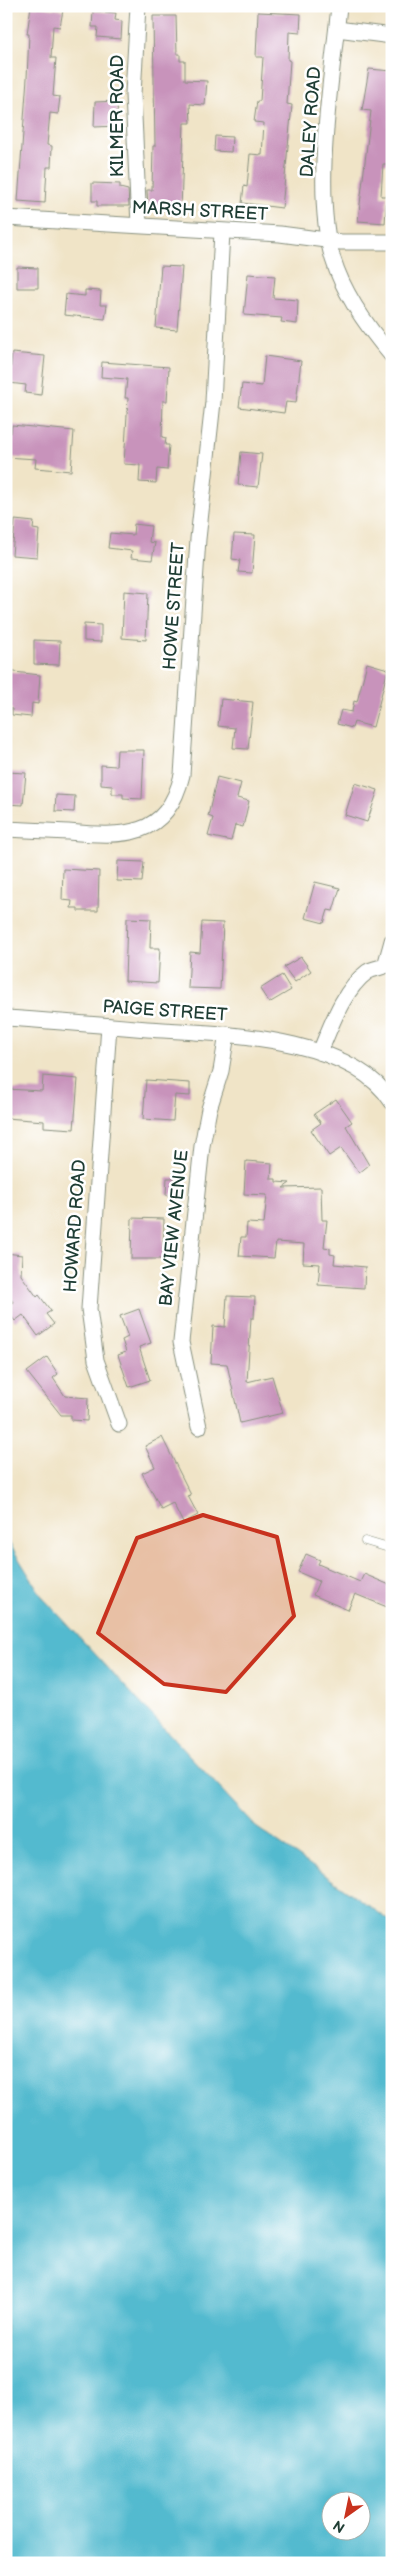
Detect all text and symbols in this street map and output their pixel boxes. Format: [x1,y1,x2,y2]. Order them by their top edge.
street label: KILMER ROAD [107,55,128,177]
street label: DALEY ROAD [297,66,325,178]
street label: MARSH STREET [131,197,269,225]
street label: HOWE STREET [159,541,189,671]
street label: PAIGE STREET [102,996,228,1026]
street label: BAY VIEW AVENUE [155,1149,193,1307]
street label: HOWARD ROAD [60,1159,90,1293]
north arrow [320,2492,370,2542]
text: N [330,2516,348,2536]

